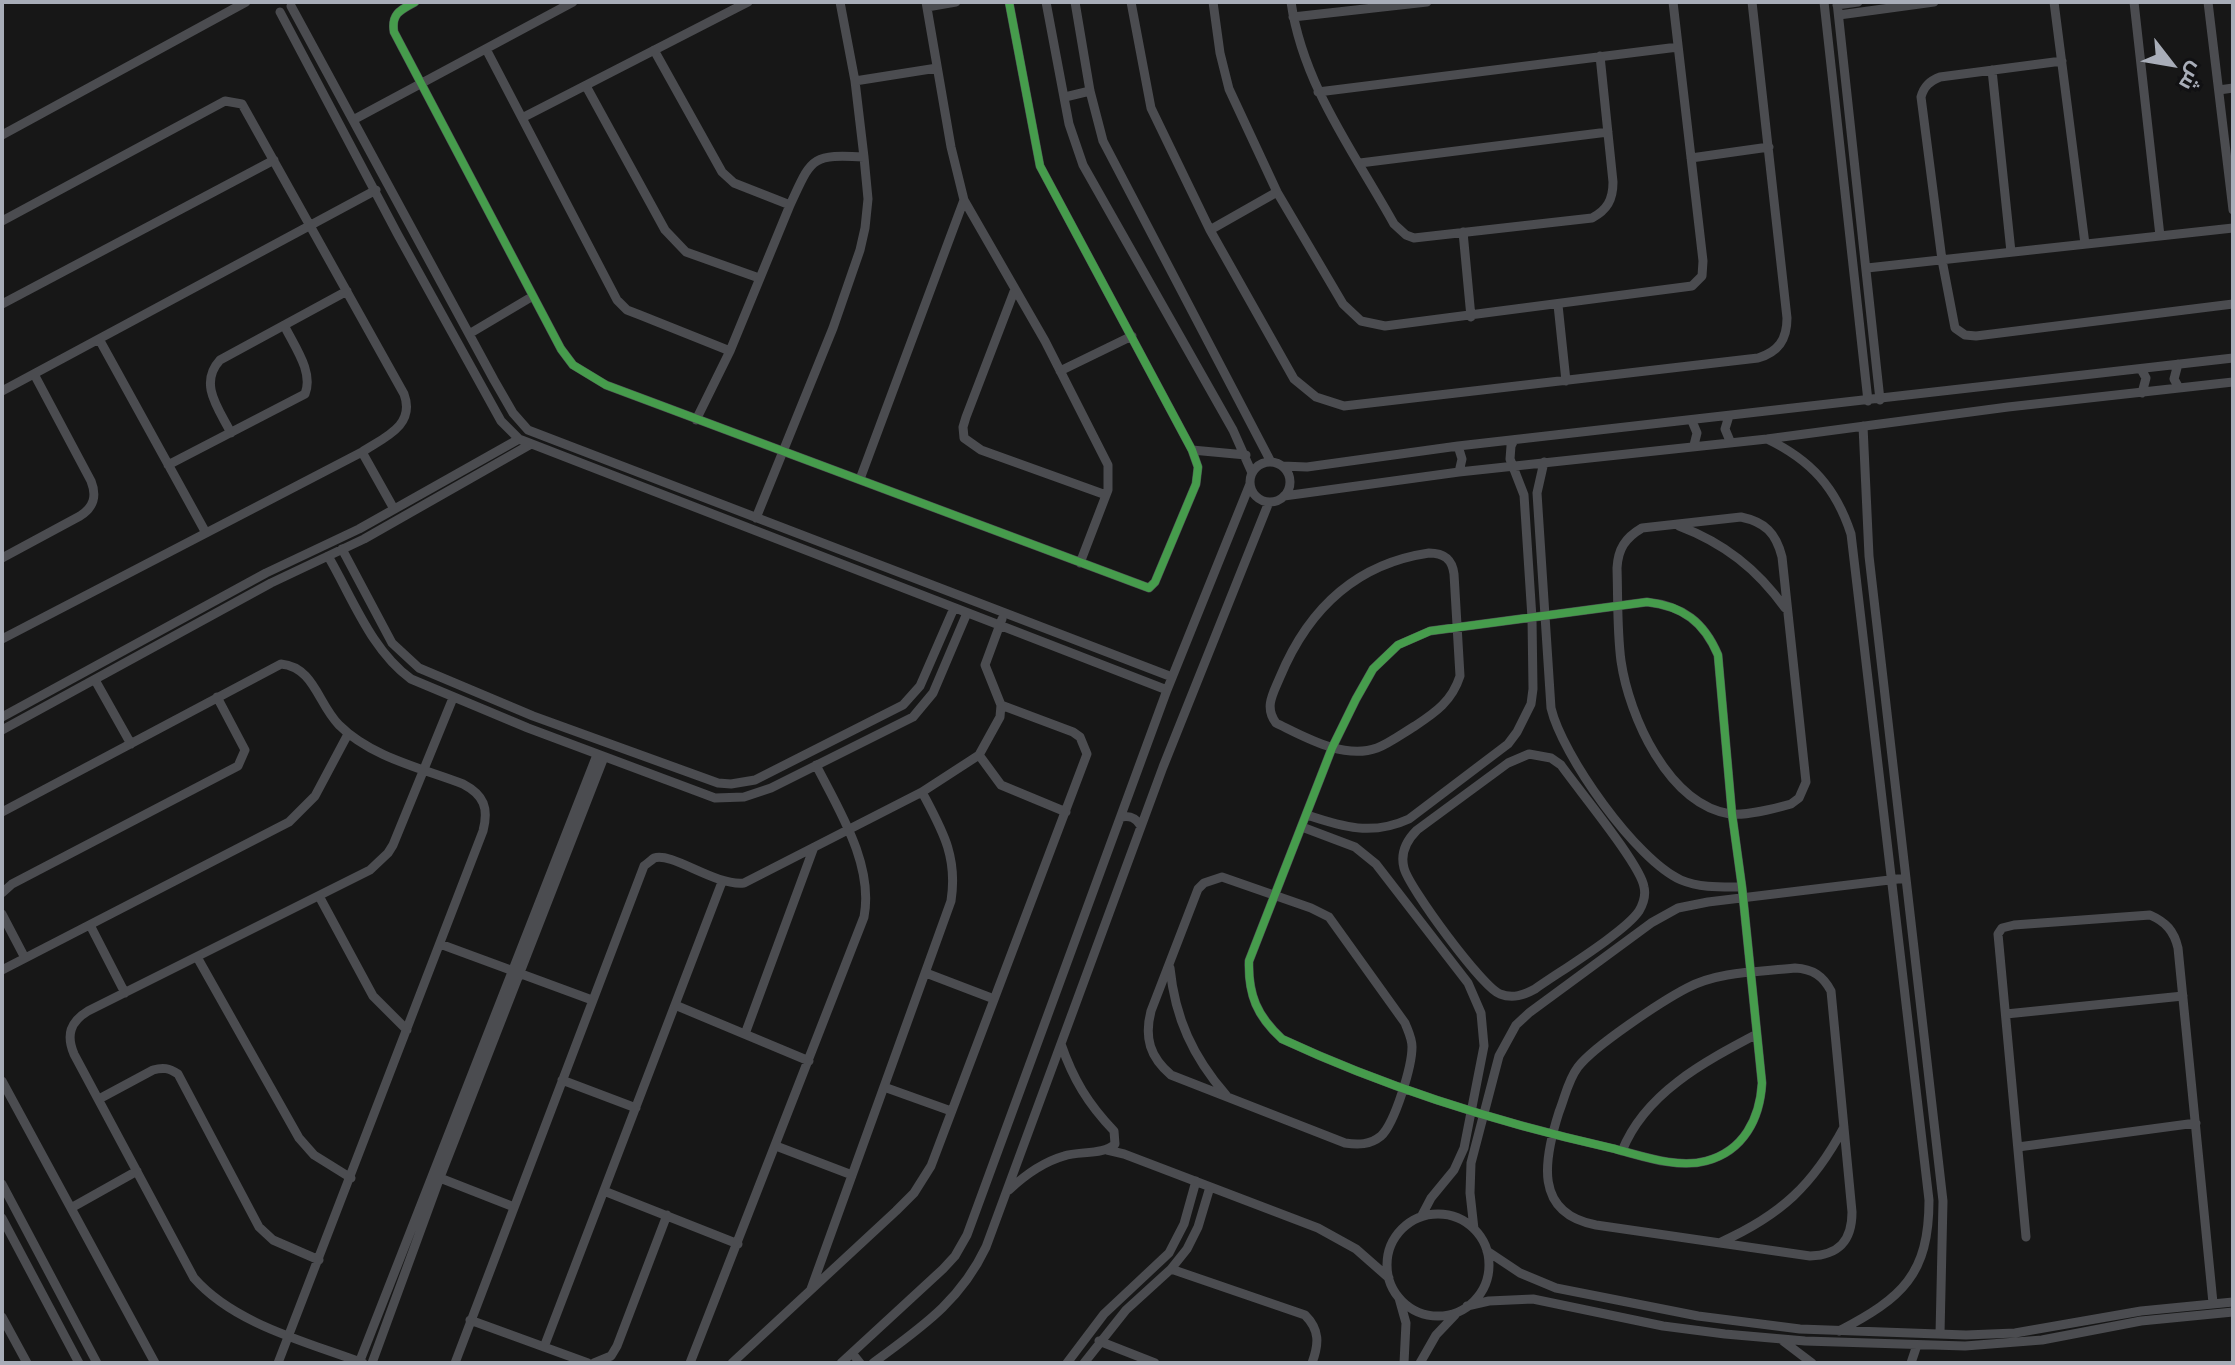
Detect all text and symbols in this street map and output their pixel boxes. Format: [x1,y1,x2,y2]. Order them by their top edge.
north arrow [2131,24,2211,104]
text: ش [2172,57,2212,96]

